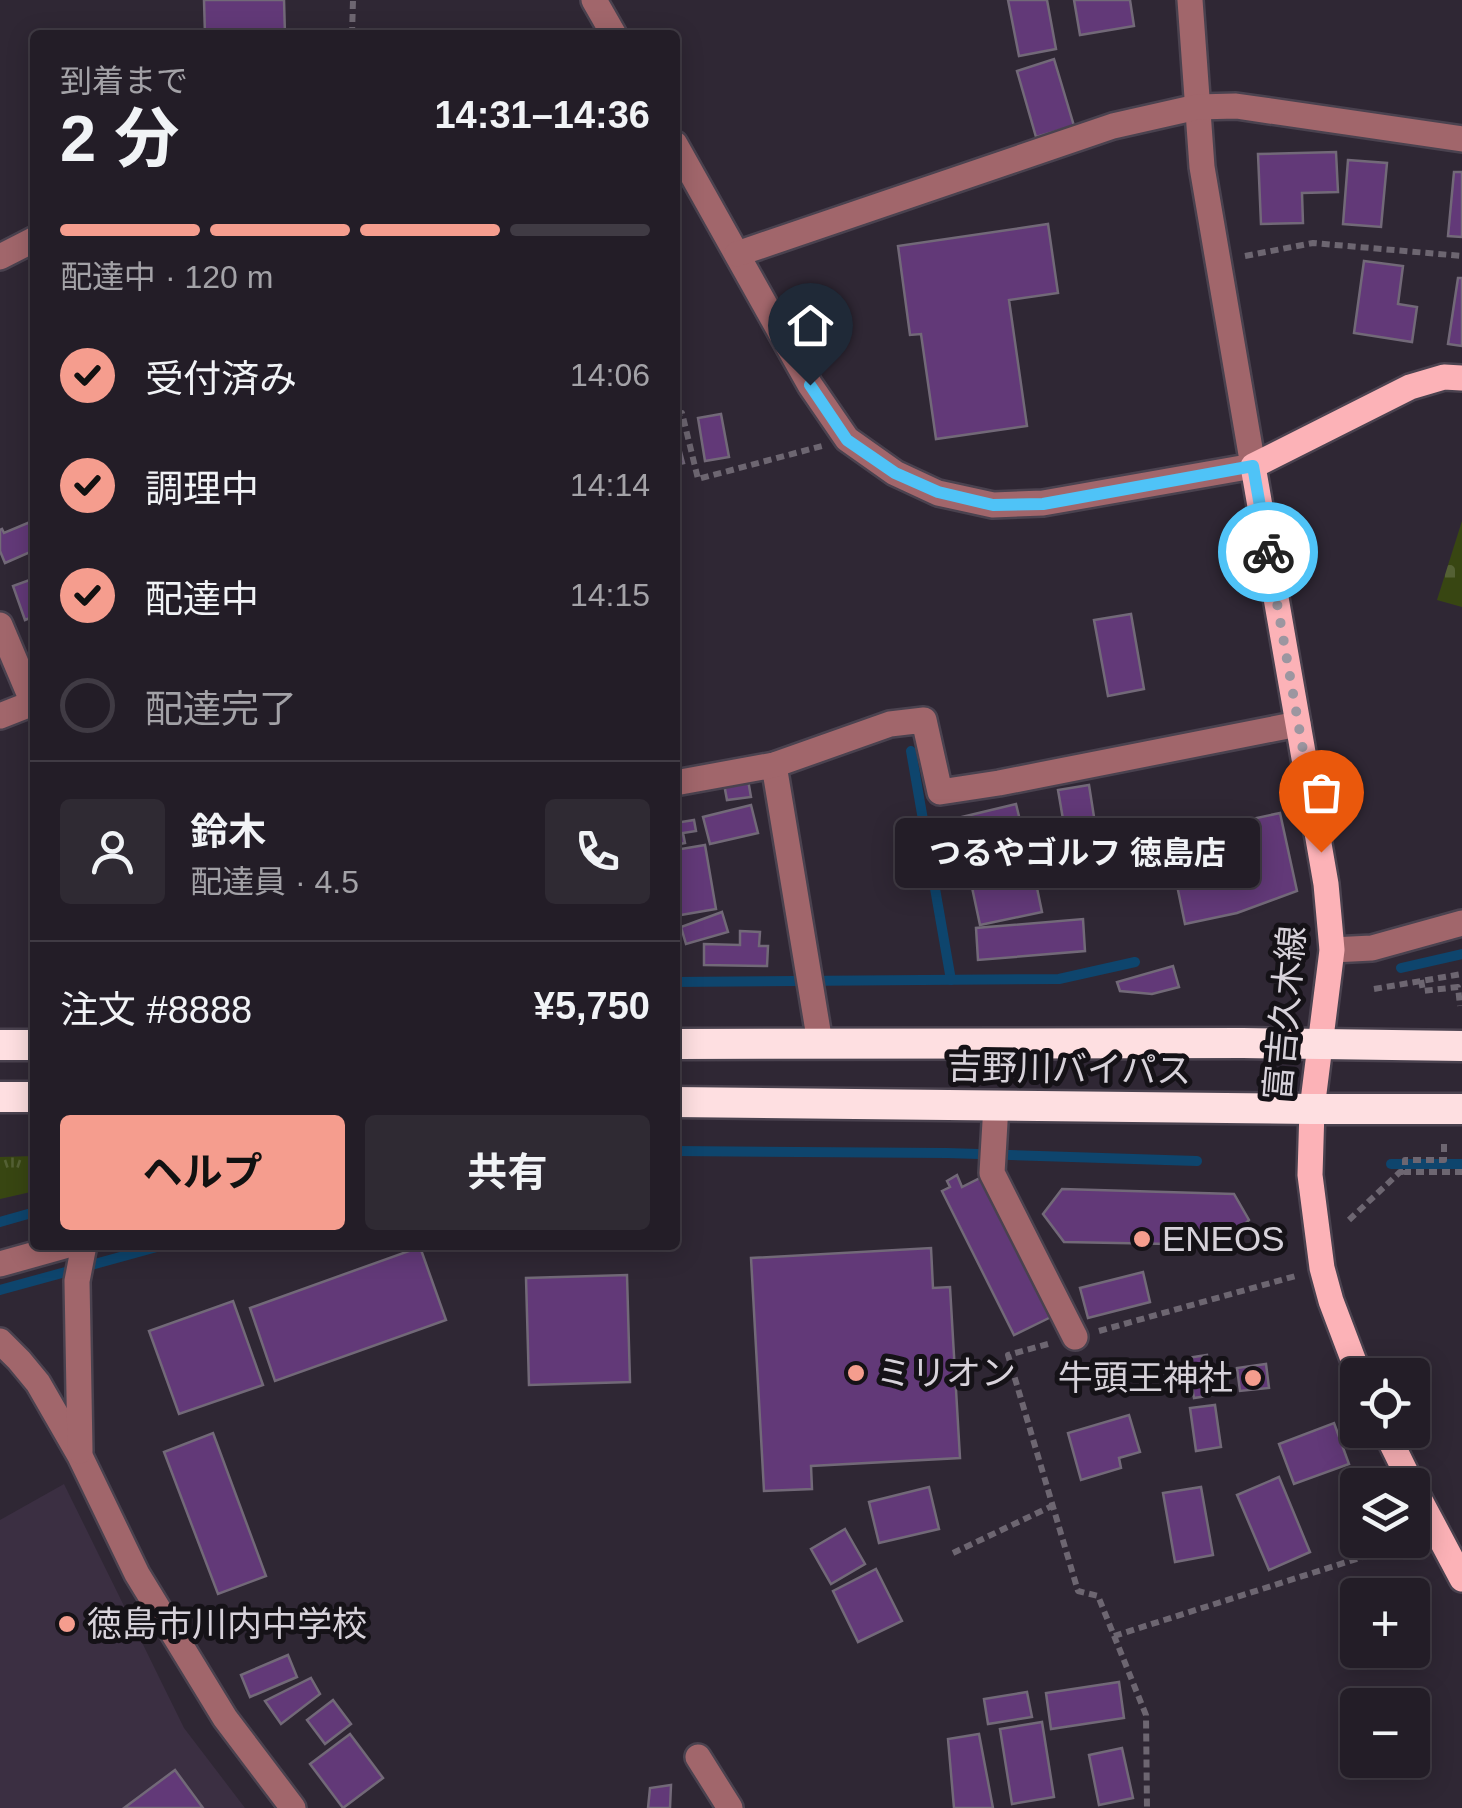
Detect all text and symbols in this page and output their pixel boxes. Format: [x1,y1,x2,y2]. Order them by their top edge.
text: 到着まで [60,63,188,99]
text: 14:31–14:36 [434,94,650,136]
text: 2 分 [60,102,179,175]
text: 配達中 · 120 m [60,259,273,295]
pin [768,283,853,386]
icon: home [783,298,838,353]
icon: check [60,348,115,403]
text: 14:06 [570,357,650,393]
text: 受付済み [145,358,297,400]
icon: check [60,458,115,513]
text: 14:14 [570,467,650,503]
text: 調理中 [145,468,259,510]
courier [1218,502,1318,602]
icon: bike [1241,525,1296,580]
icon: check [60,568,115,623]
text: 14:15 [570,577,650,613]
text: 配達中 [145,578,259,620]
text: 配達完了 [145,688,297,730]
pin [1279,750,1364,853]
icon: bag [1294,765,1349,820]
button: person [60,799,165,904]
button: phone [545,799,650,904]
text: 鈴木 [190,811,266,853]
callout: つるやゴルフ 徳島店 [896,817,1261,887]
text: つるやゴルフ 徳島店 [929,835,1226,871]
text: 配達員 · 4.5 [190,864,359,900]
street label: 富吉久木線 [1257,924,1312,1102]
text: ¥5,750 [534,985,650,1027]
text: 注文 #8888 [60,989,252,1031]
street label: 吉野川バイパス [947,1047,1191,1090]
button: ヘルプ [60,1115,345,1230]
button: 共有 [365,1115,650,1230]
place label: ENEOS [1162,1219,1285,1258]
marker: ENEOS [1131,1228,1153,1250]
place label: ミリオン [876,1353,1016,1392]
place label: 牛頭王神社 [1058,1358,1233,1397]
map controls [1340,1358,1430,1778]
button: locate [1340,1358,1430,1448]
marker: ミリオン [845,1362,867,1384]
marker: 牛頭王神社 [1242,1367,1264,1389]
button: layers [1340,1468,1430,1558]
button: + [1340,1578,1430,1668]
place label: 徳島市川内中学校 [87,1604,367,1643]
marker: 徳島市川内中学校 [56,1613,78,1635]
button: − [1340,1688,1430,1778]

